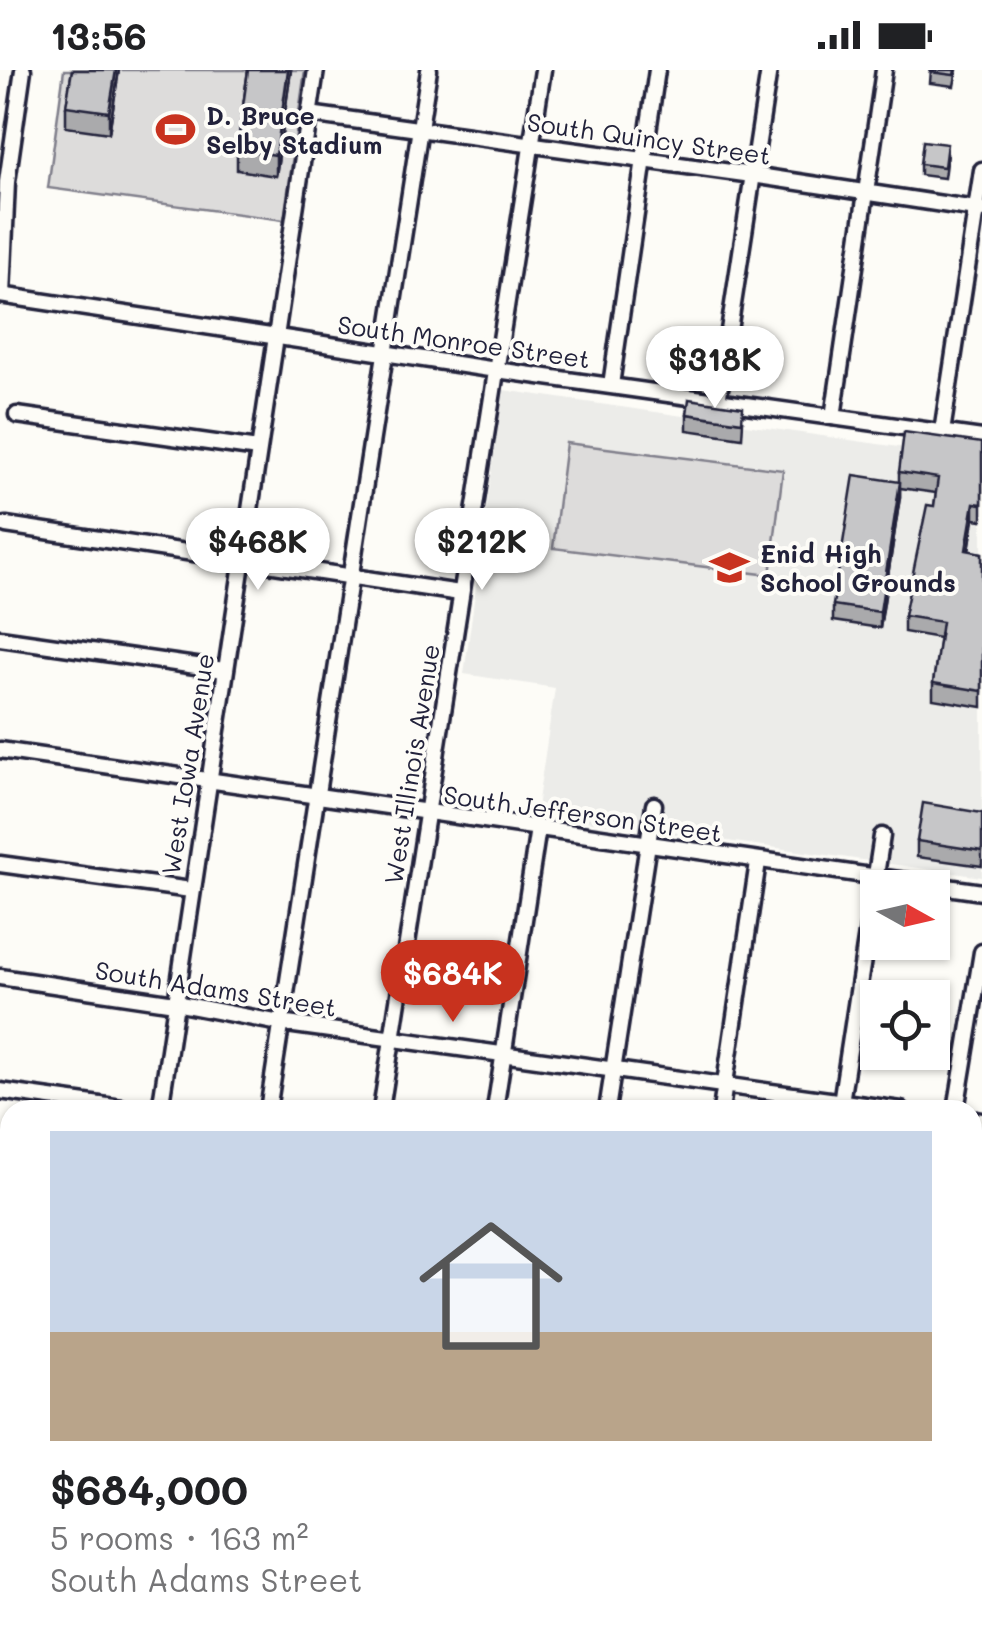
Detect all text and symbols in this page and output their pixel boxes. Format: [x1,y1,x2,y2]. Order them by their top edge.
text: 13:56 [50,10,147,60]
place label: D. Bruce Selby Stadium [206,99,382,161]
street label: South Quincy Street [525,105,773,172]
sports icon: D. Bruce Selby Stadium [155,108,197,150]
street label: South Monroe Street [336,307,592,375]
pin: $318K [645,326,785,411]
text: $318K [668,337,762,379]
pin: $468K [188,508,328,593]
pin: $212K [412,508,552,593]
text: $468K [208,519,308,561]
text: $212K [437,519,527,561]
place label: Enid High School Grounds [760,537,956,598]
school or university icon: Enid High School Grounds [709,546,751,588]
street label: West Illinois Avenue [376,642,446,886]
street label: West Iowa Avenue [154,651,220,877]
street label: South Jefferson Street [442,778,724,848]
north arrow [860,870,950,960]
map controls [860,870,950,1070]
pin: $684K [383,940,523,1025]
text: $684K [403,951,503,993]
street label: South Adams Street [93,953,339,1023]
button: locate [860,980,950,1070]
icon: home [401,1196,581,1376]
text: $684,000 [50,1461,248,1516]
text: 5 rooms · 163 m² [50,1516,309,1558]
text: South Adams Street [50,1558,362,1600]

